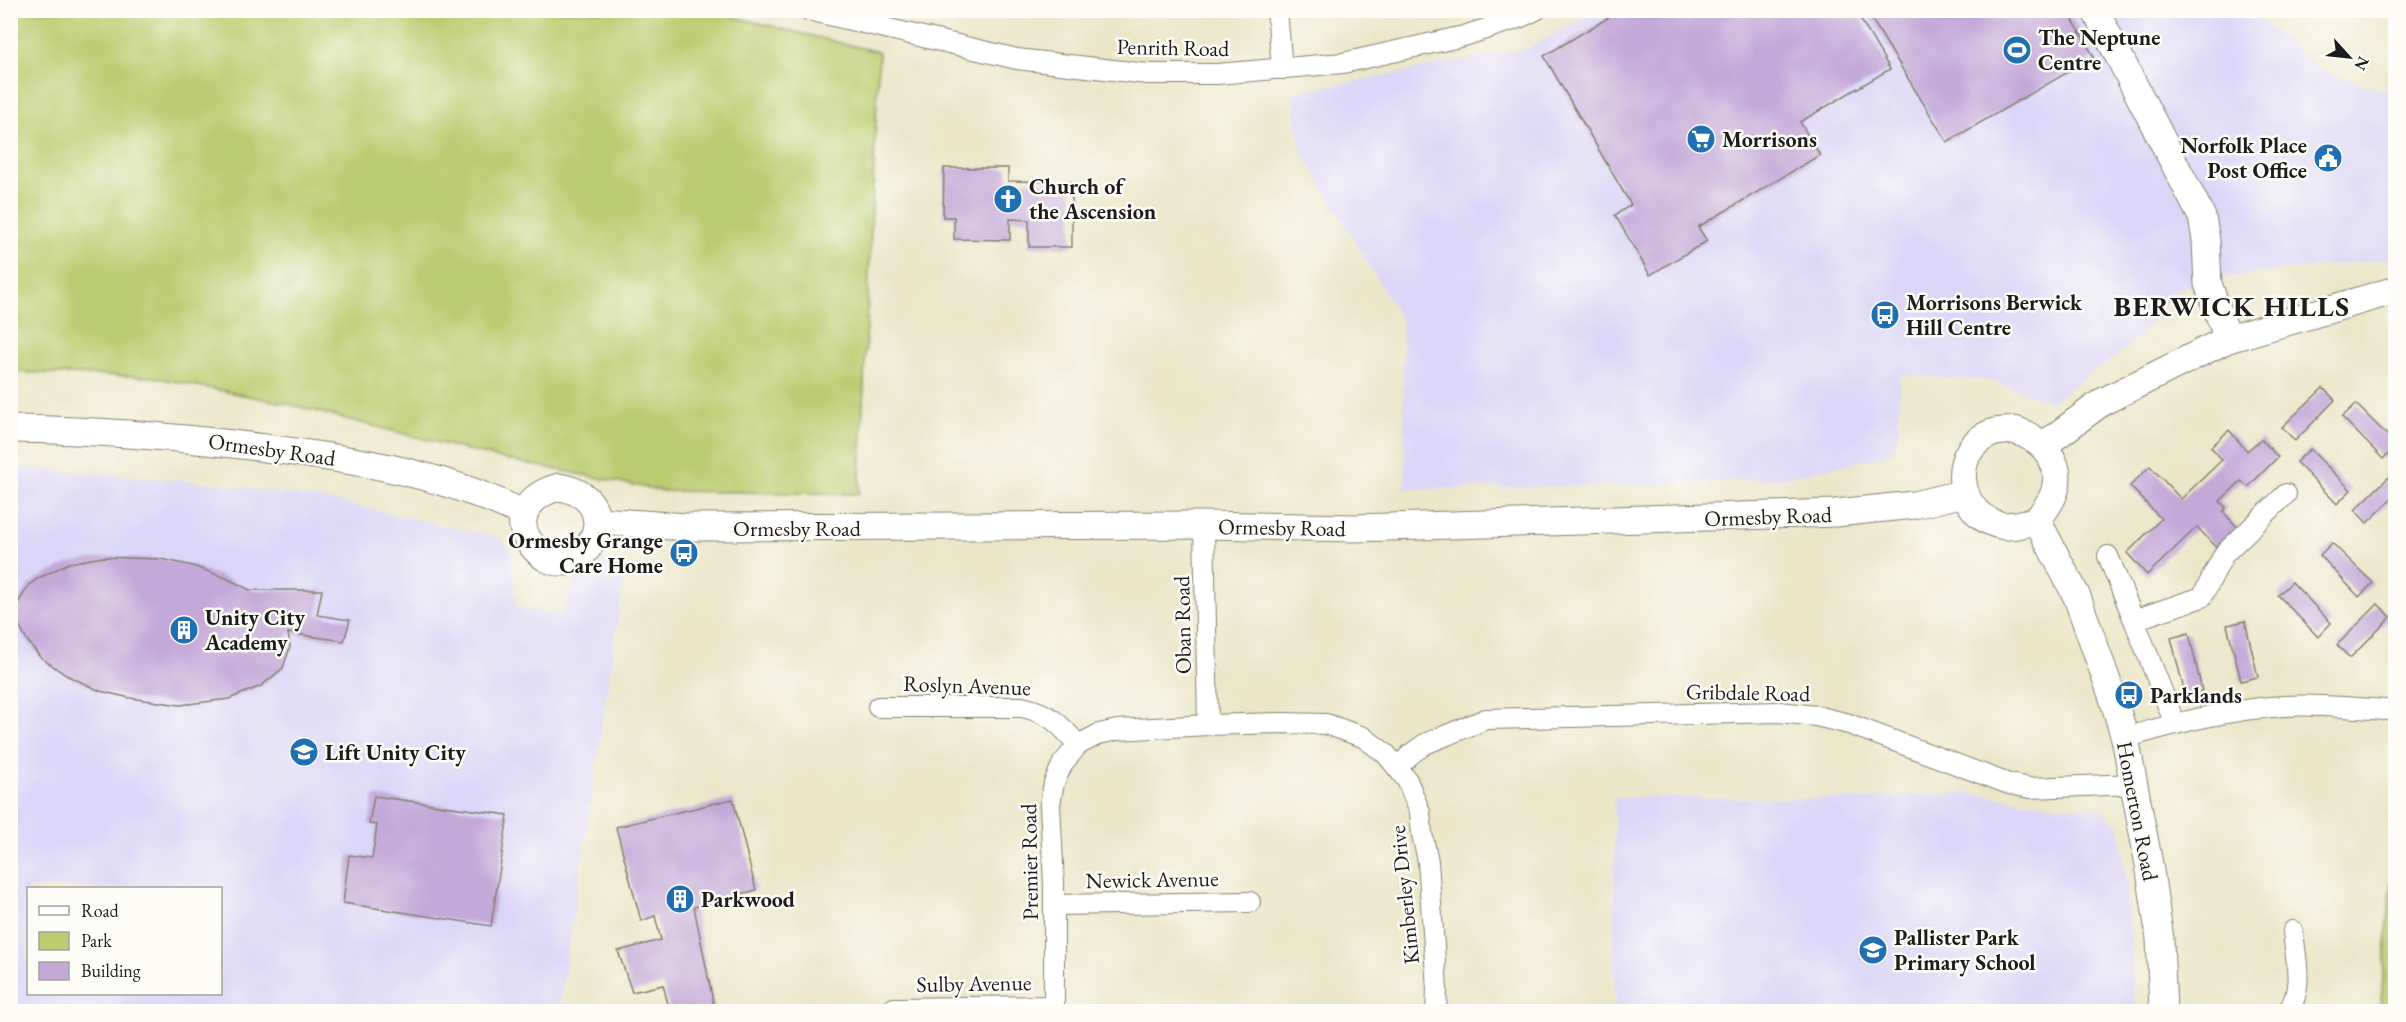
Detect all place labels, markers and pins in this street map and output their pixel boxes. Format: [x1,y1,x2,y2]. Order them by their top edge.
place label: The Neptune Centre [2038,23,2160,77]
sports icon: The Neptune Centre [2001,34,2033,66]
supermarket icon: Morrisons [1685,123,1717,155]
place label: Morrisons [1722,125,1817,154]
place label: Norfolk Place Post Office [2181,131,2307,185]
public building icon: Norfolk Place Post Office [2312,142,2344,174]
place label: Church of the Ascension [1029,172,1157,226]
church icon: Church of the Ascension [992,183,1024,215]
place label: Morrisons Berwick Hill Centre [1906,288,2083,342]
bus stop icon: Morrisons Berwick Hill Centre [1869,299,1901,331]
place label: Ormesby Grange Care Home [508,526,663,580]
bus stop icon: Ormesby Grange Care Home [668,537,700,569]
place label: Unity City Academy [204,603,305,657]
building icon: Unity City Academy [168,614,200,646]
bus stop icon: Parklands [2113,679,2145,711]
place label: Parklands [2150,681,2242,710]
school or university icon: Lift Unity City [288,736,320,768]
place label: Lift Unity City [325,738,466,767]
building icon: Parkwood [664,883,696,915]
place label: Parkwood [701,885,795,914]
place label: Pallister Park Primary School [1894,923,2036,977]
school or university icon: Pallister Park Primary School [1857,934,1889,966]

